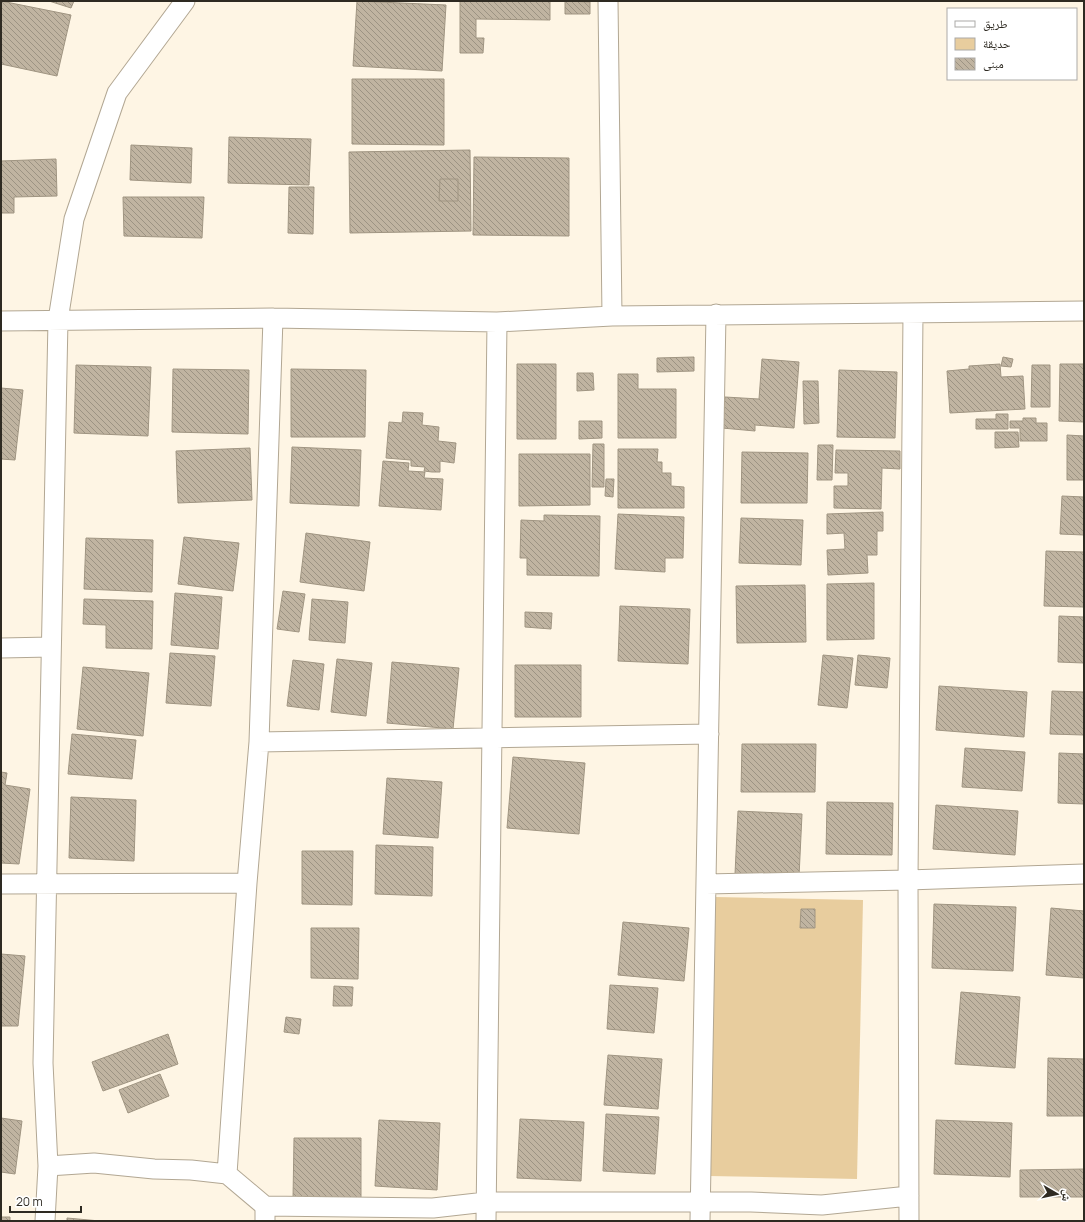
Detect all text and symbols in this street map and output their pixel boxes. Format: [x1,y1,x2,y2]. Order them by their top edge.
legend [947,8,1077,80]
text: طريق [983,15,1008,32]
text: حديقة [983,35,1011,52]
text: مبنى [983,55,1004,72]
north arrow [1037,1174,1077,1214]
scale bar [10,1188,81,1214]
text: ش [1058,1189,1076,1203]
text: 20 m [16,1193,43,1210]

